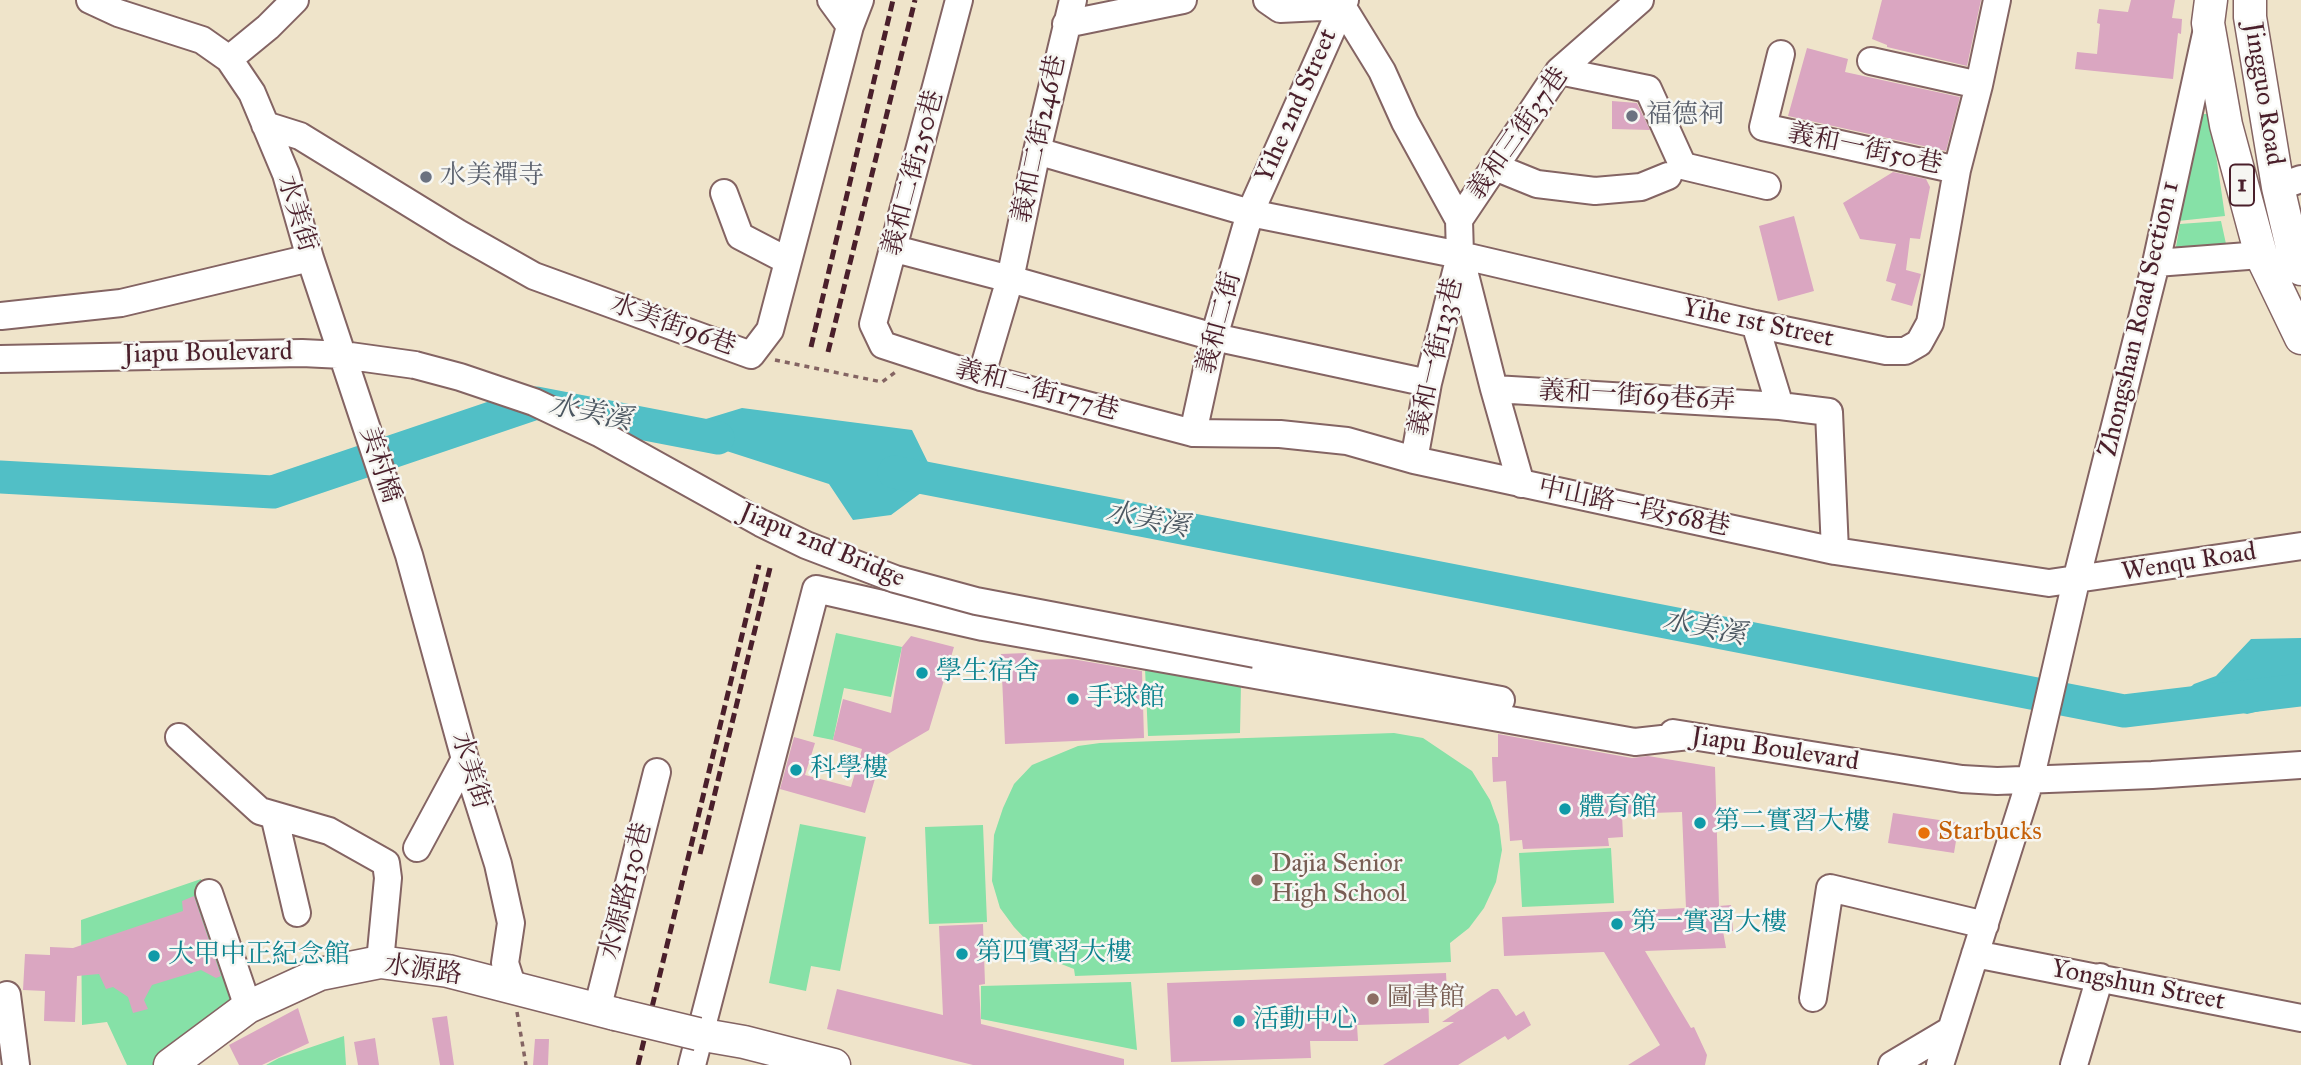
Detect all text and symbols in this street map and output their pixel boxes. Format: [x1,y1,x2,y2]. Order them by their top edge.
street label: Jingguo Road [2236,20,2290,168]
street label: Yihe 2nd Street [1249,24,1345,188]
street label: 義和二街246巷 [1007,52,1073,226]
street label: 義和三街37巷 [1462,62,1576,206]
street label: 義和二街250巷 [877,87,951,259]
place label: 福德祠 [1646,100,1724,132]
marker: 福德祠 [1624,108,1640,124]
street label: 義和一街50巷 [1785,118,1945,182]
place label: 水美禪寺 [440,161,544,193]
road number: 1 [2230,164,2254,205]
marker: 水美禪寺 [418,169,434,185]
street label: 水美街 [270,172,322,256]
street label: Zhongshan Road Section 1 [2093,178,2187,460]
street label: 義和二街 [1191,269,1249,377]
street label: 義和一街133巷 [1404,275,1470,439]
street label: 水美街96巷 [606,289,740,363]
street label: Yihe 1st Street [1680,293,1836,355]
street label: Jiapu Boulevard [123,337,293,371]
street label: 義和二街177巷 [952,354,1122,428]
street label: 義和一街69巷6弄 [1538,376,1736,418]
water label: 水美溪 [546,389,634,439]
street label: 美村橋 [352,423,406,507]
street label: 中山路一段568巷 [1535,472,1733,544]
water label: 水美溪 [1103,496,1191,546]
street label: Jiapu 2nd Bridge [735,497,909,595]
street label: Wenqu Road [2120,537,2258,589]
water label: 水美溪 [1660,604,1748,654]
place label: 學生宿舍 [936,657,1040,689]
marker: 學生宿舍 [914,665,930,681]
place label: 手球館 [1087,683,1165,715]
marker: 手球館 [1065,691,1081,707]
street label: Jiapu Boulevard [1689,721,1861,779]
street label: 水美街 [444,729,496,813]
place label: 科學樓 [810,754,888,786]
marker: 科學樓 [788,762,804,778]
place label: 體育館 [1579,793,1657,825]
marker: 體育館 [1557,801,1573,817]
place label: 第二實習大樓 [1714,807,1870,839]
marker: 第二實習大樓 [1692,815,1708,831]
place label: Starbucks [1938,817,2042,849]
street label: 水源路130巷 [595,819,659,963]
marker: Starbucks [1916,825,1932,841]
place label: Dajia Senior High School [1271,849,1407,910]
marker: Dajia Senior High School [1249,872,1265,888]
place label: 第一實習大樓 [1631,908,1787,940]
marker: 第一實習大樓 [1609,916,1625,932]
place label: 第四實習大樓 [976,938,1132,970]
place label: 大甲中正紀念館 [168,940,350,972]
marker: 第四實習大樓 [954,946,970,962]
marker: 大甲中正紀念館 [146,948,162,964]
street label: 水源路 [382,950,464,992]
street label: Yongshun Street [2049,954,2227,1018]
place label: 圖書館 [1387,983,1465,1015]
marker: 圖書館 [1365,991,1381,1007]
place label: 活動中心 [1253,1005,1357,1037]
marker: 活動中心 [1231,1013,1247,1029]

